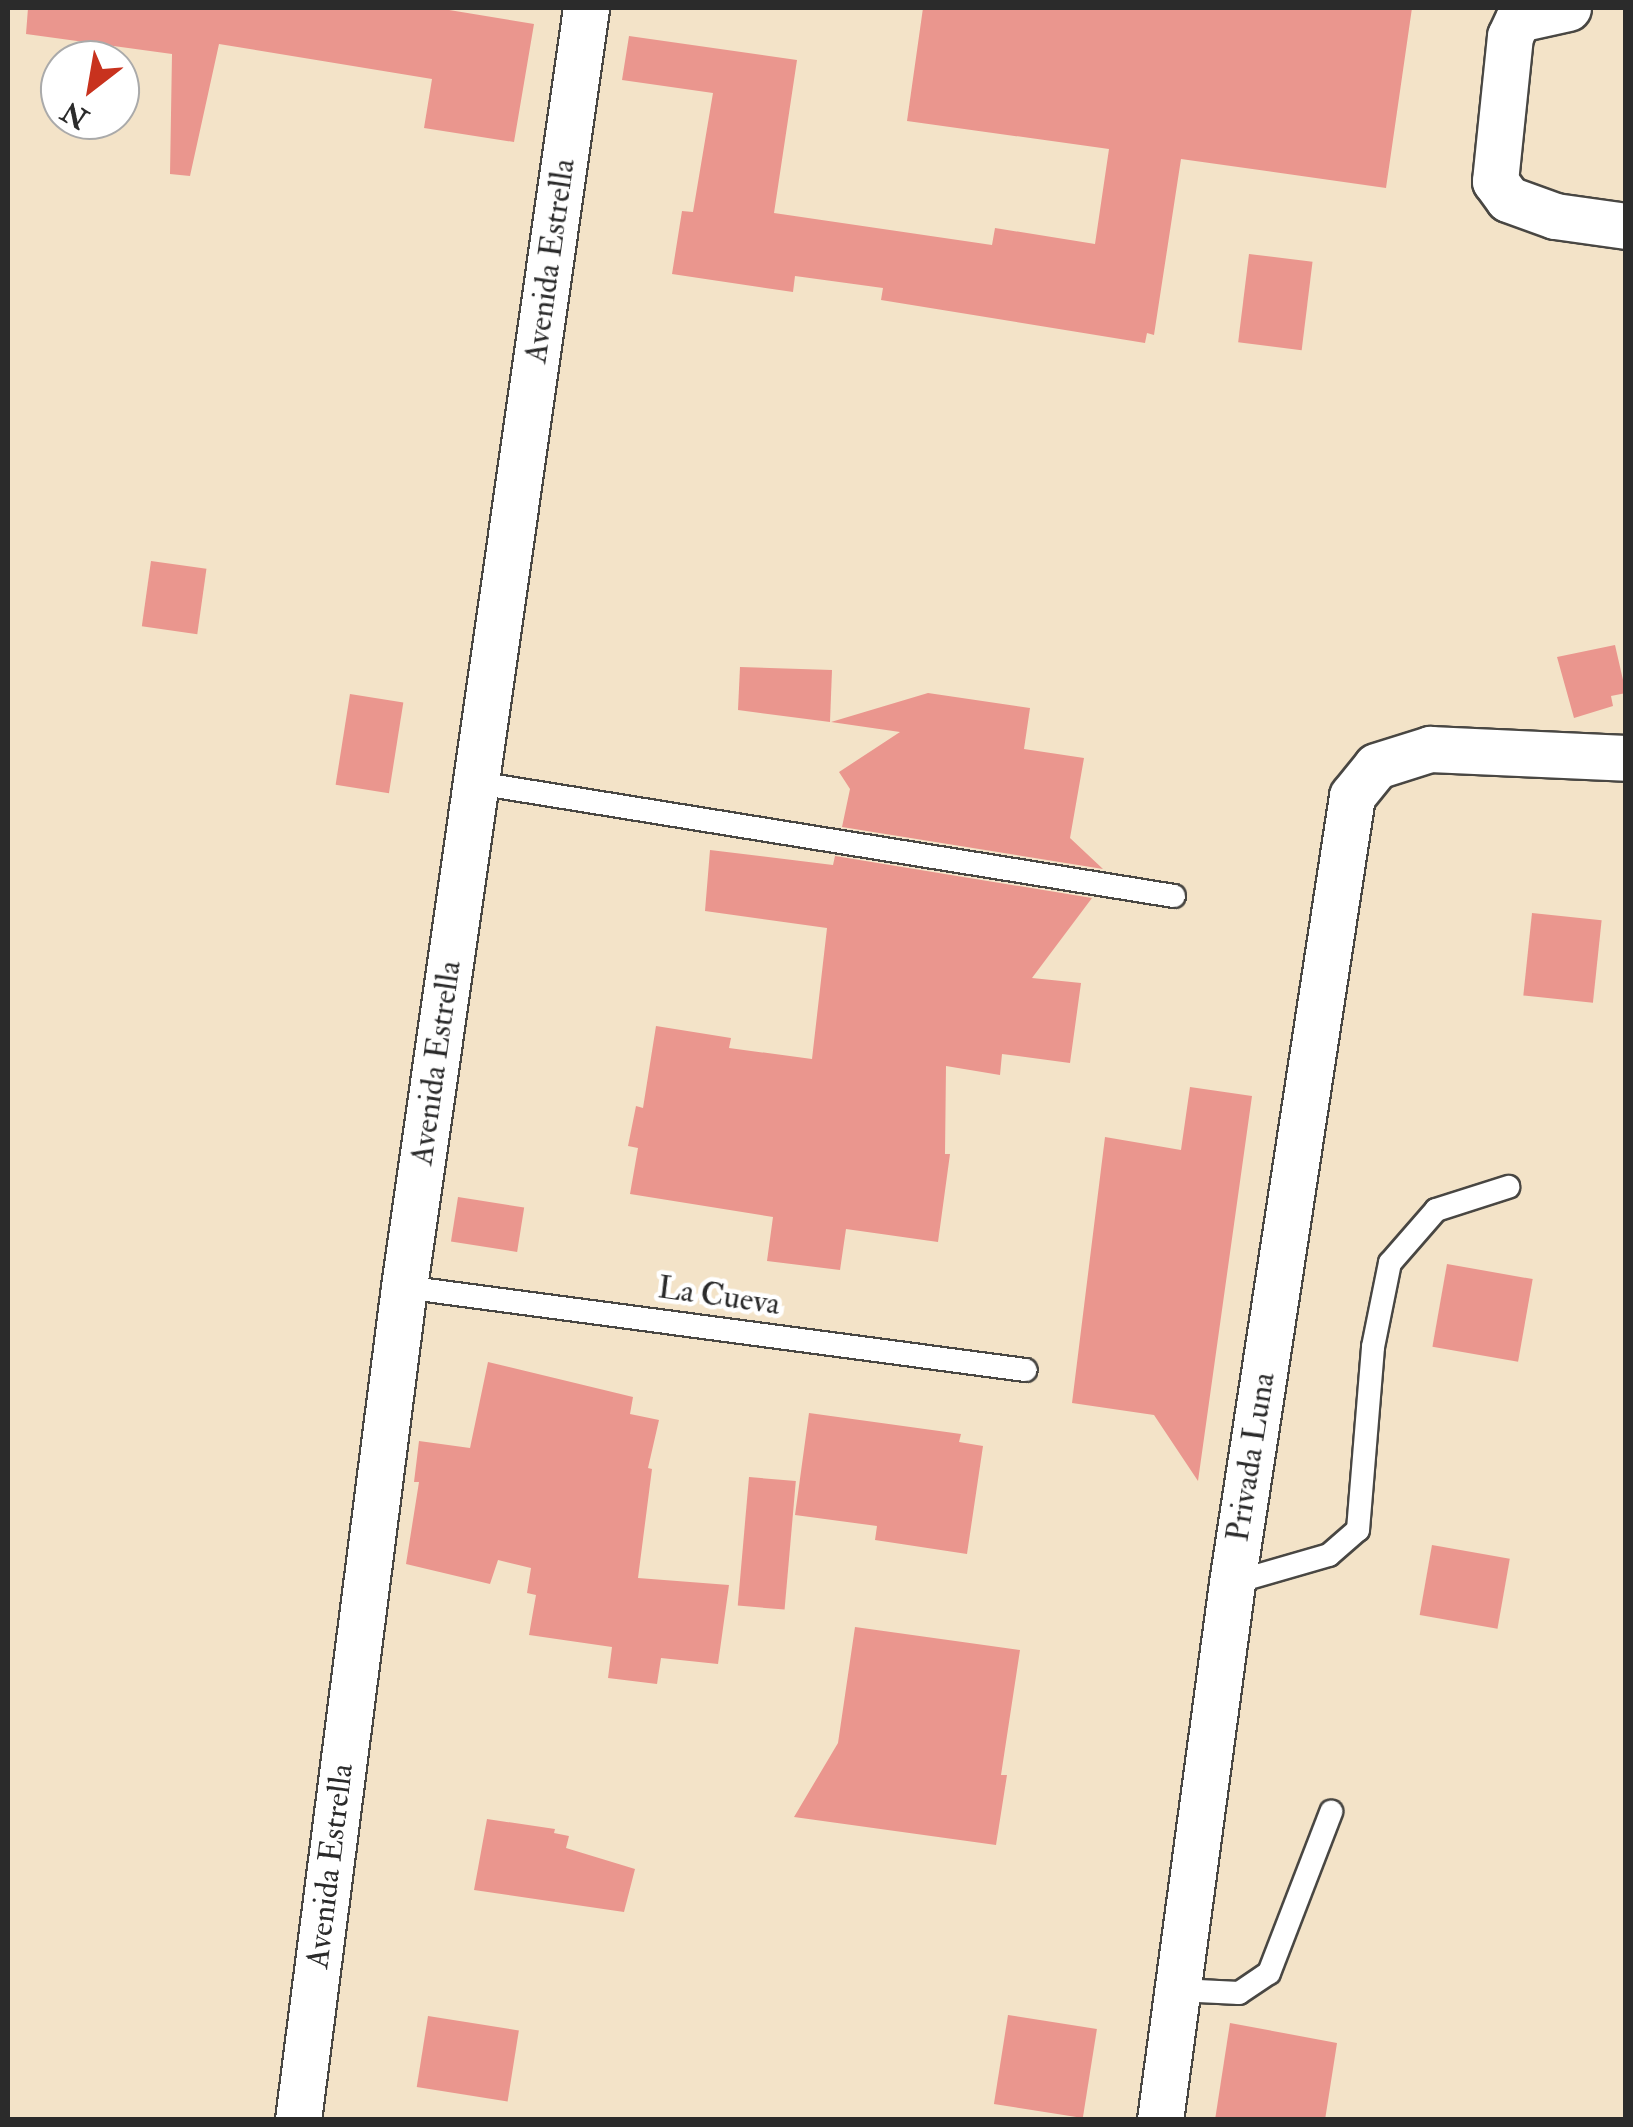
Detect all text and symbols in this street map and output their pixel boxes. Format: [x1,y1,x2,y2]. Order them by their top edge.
north arrow [40,40,140,140]
text: N [56,93,95,136]
street label: Avenida Estrella [517,156,583,366]
street label: Avenida Estrella [403,958,469,1168]
street label: La Cueva [655,1268,783,1324]
street label: Privada Luna [1219,1370,1283,1544]
street label: Avenida Estrella [298,1761,362,1971]

